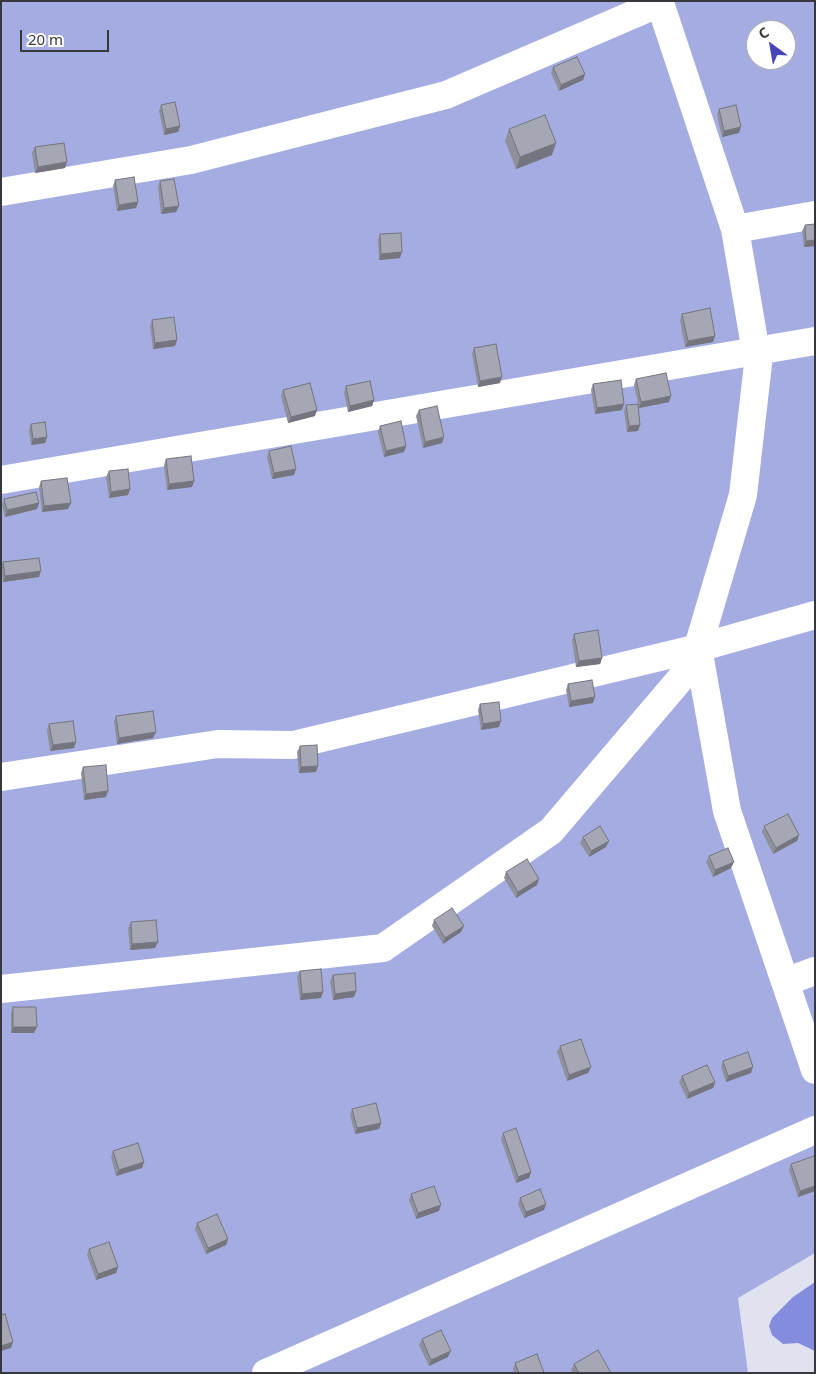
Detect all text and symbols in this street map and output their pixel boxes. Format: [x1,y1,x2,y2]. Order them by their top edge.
scale bar [22,20,111,52]
north arrow [746,20,796,70]
text: С [754,22,772,43]
text: 20 m [28,29,63,49]

